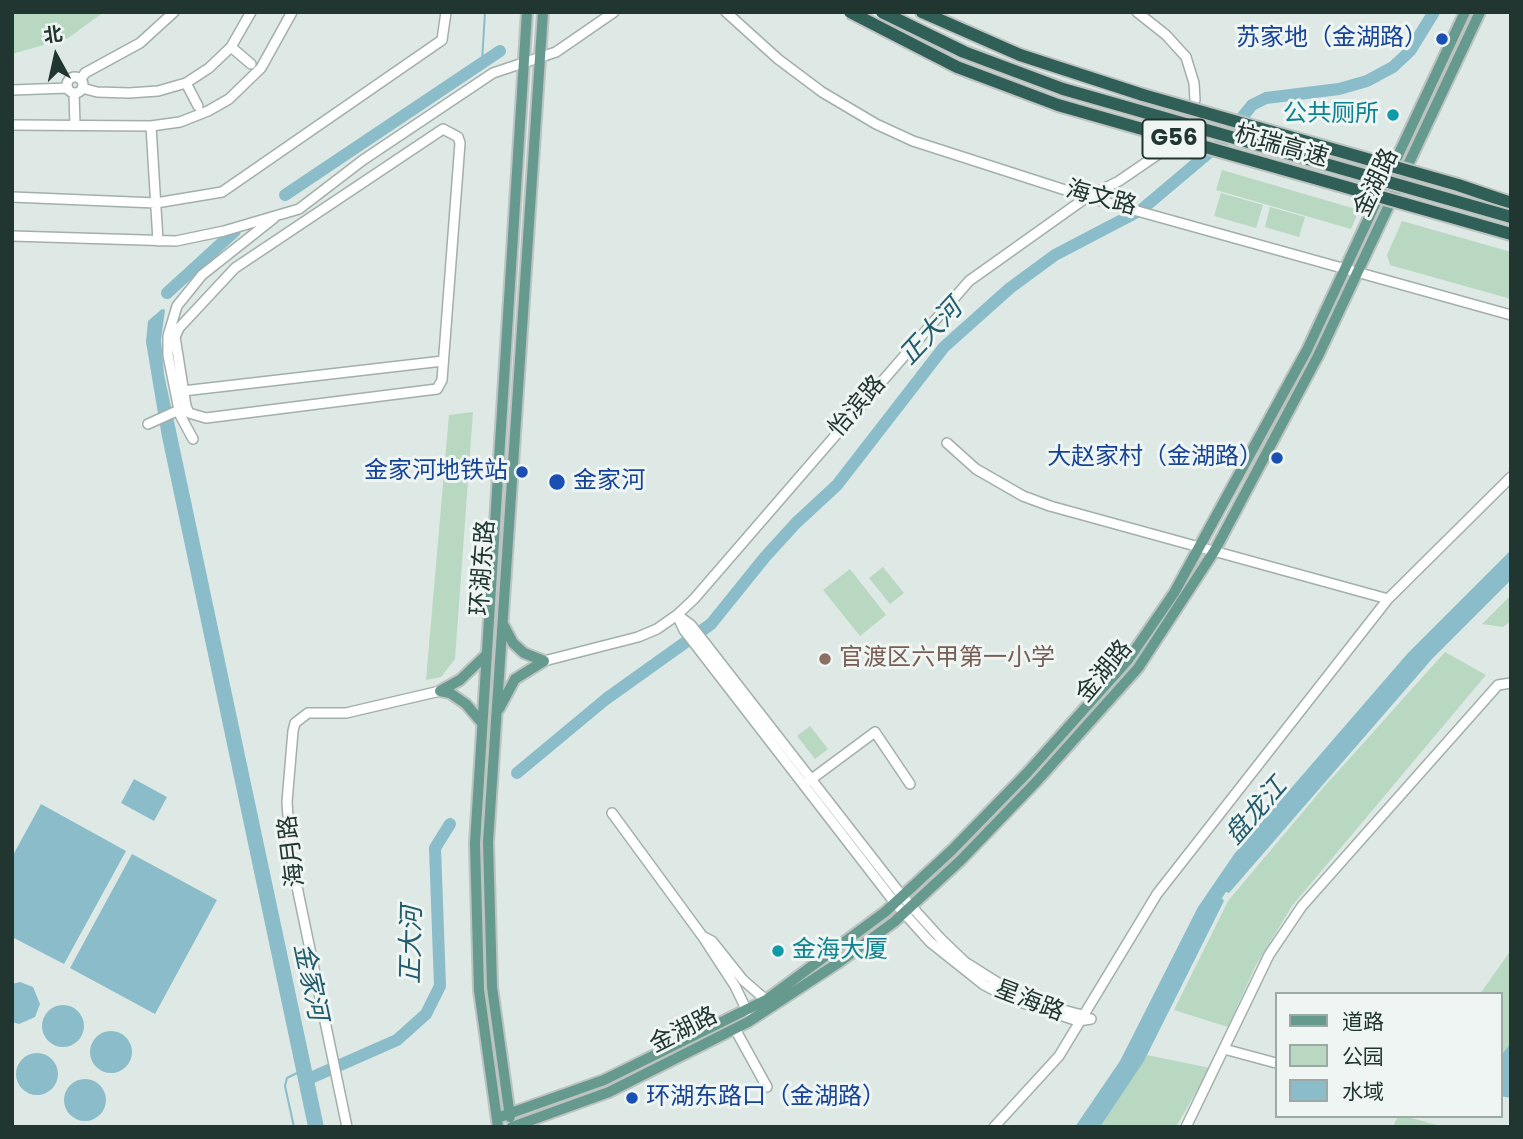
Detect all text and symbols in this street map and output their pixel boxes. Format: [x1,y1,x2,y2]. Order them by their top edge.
text: 北 [42,20,64,49]
north arrow [21,21,91,91]
place label: 苏家地（金湖路） [1236,25,1428,53]
marker: 苏家地（金湖路） [1434,31,1450,47]
place label: 公共厕所 [1283,101,1379,129]
marker: 公共厕所 [1385,107,1401,123]
road number: G56 [1142,120,1206,158]
street label: 杭瑞高速 [1231,120,1331,174]
street label: 金湖路 [1349,144,1405,222]
street label: 海文路 [1062,176,1140,222]
water label: 正大河 [894,294,970,372]
street label: 怡滨路 [824,370,892,444]
place label: 大赵家村（金湖路） [1047,444,1263,472]
marker: 大赵家村（金湖路） [1269,450,1285,466]
place label: 金家河地铁站 [364,458,508,486]
marker: 金家河地铁站 [514,464,530,480]
place label: 金家河 [573,468,645,496]
marker: 金家河 [547,472,567,492]
street label: 环湖东路 [466,519,502,617]
street label: 金湖路 [1071,635,1139,709]
place label: 官渡区六甲第一小学 [839,645,1055,673]
marker: 官渡区六甲第一小学 [817,651,833,667]
water label: 盘龙江 [1220,772,1294,852]
street label: 海月路 [274,814,312,888]
water label: 正大河 [397,906,429,984]
place label: 金海大厦 [792,937,888,965]
water label: 金家河 [286,941,332,1023]
marker: 金海大厦 [770,943,786,959]
street label: 星海路 [990,976,1068,1028]
legend [1274,992,1502,1118]
street label: 金湖路 [645,1002,723,1060]
text: 道路 [1342,1007,1384,1036]
text: 公园 [1342,1042,1384,1071]
text: 水域 [1342,1077,1384,1106]
place label: 环湖东路口（金湖路） [646,1084,886,1112]
marker: 环湖东路口（金湖路） [624,1090,640,1106]

